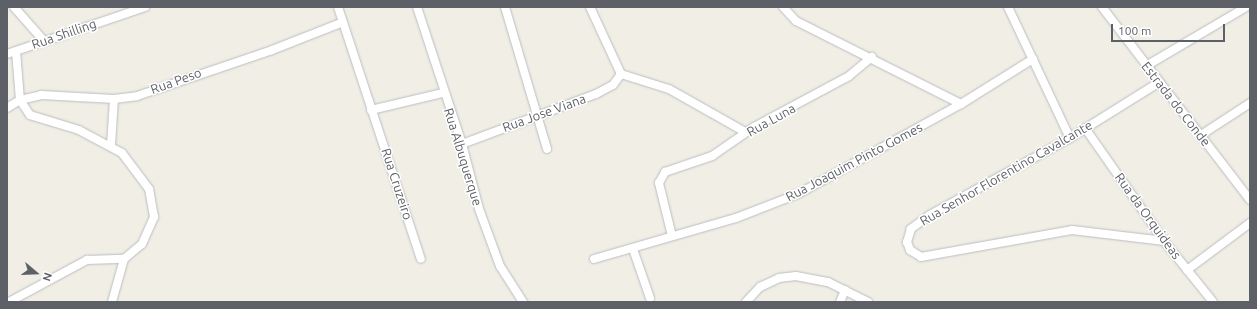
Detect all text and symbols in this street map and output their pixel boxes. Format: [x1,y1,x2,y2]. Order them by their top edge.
street label: Rua Shilling [30,16,98,52]
scale bar [1113,16,1227,42]
text: 100 m [1118,24,1151,37]
street label: Estrada do Conde [1138,59,1214,149]
street label: Rua Peso [148,65,204,97]
street label: Rua Jose Viana [500,91,588,135]
street label: Rua Luna [744,100,798,140]
street label: Rua Albuquerque [441,106,485,208]
street label: Rua Senhor Florentino Cavalcante [917,117,1095,229]
street label: Rua Joaquim Pinto Gomes [783,119,925,205]
street label: Rua Cruzeiro [378,146,416,222]
street label: Rua da Orquideas [1111,170,1185,262]
north arrow [16,253,56,293]
text: N [40,271,54,283]

